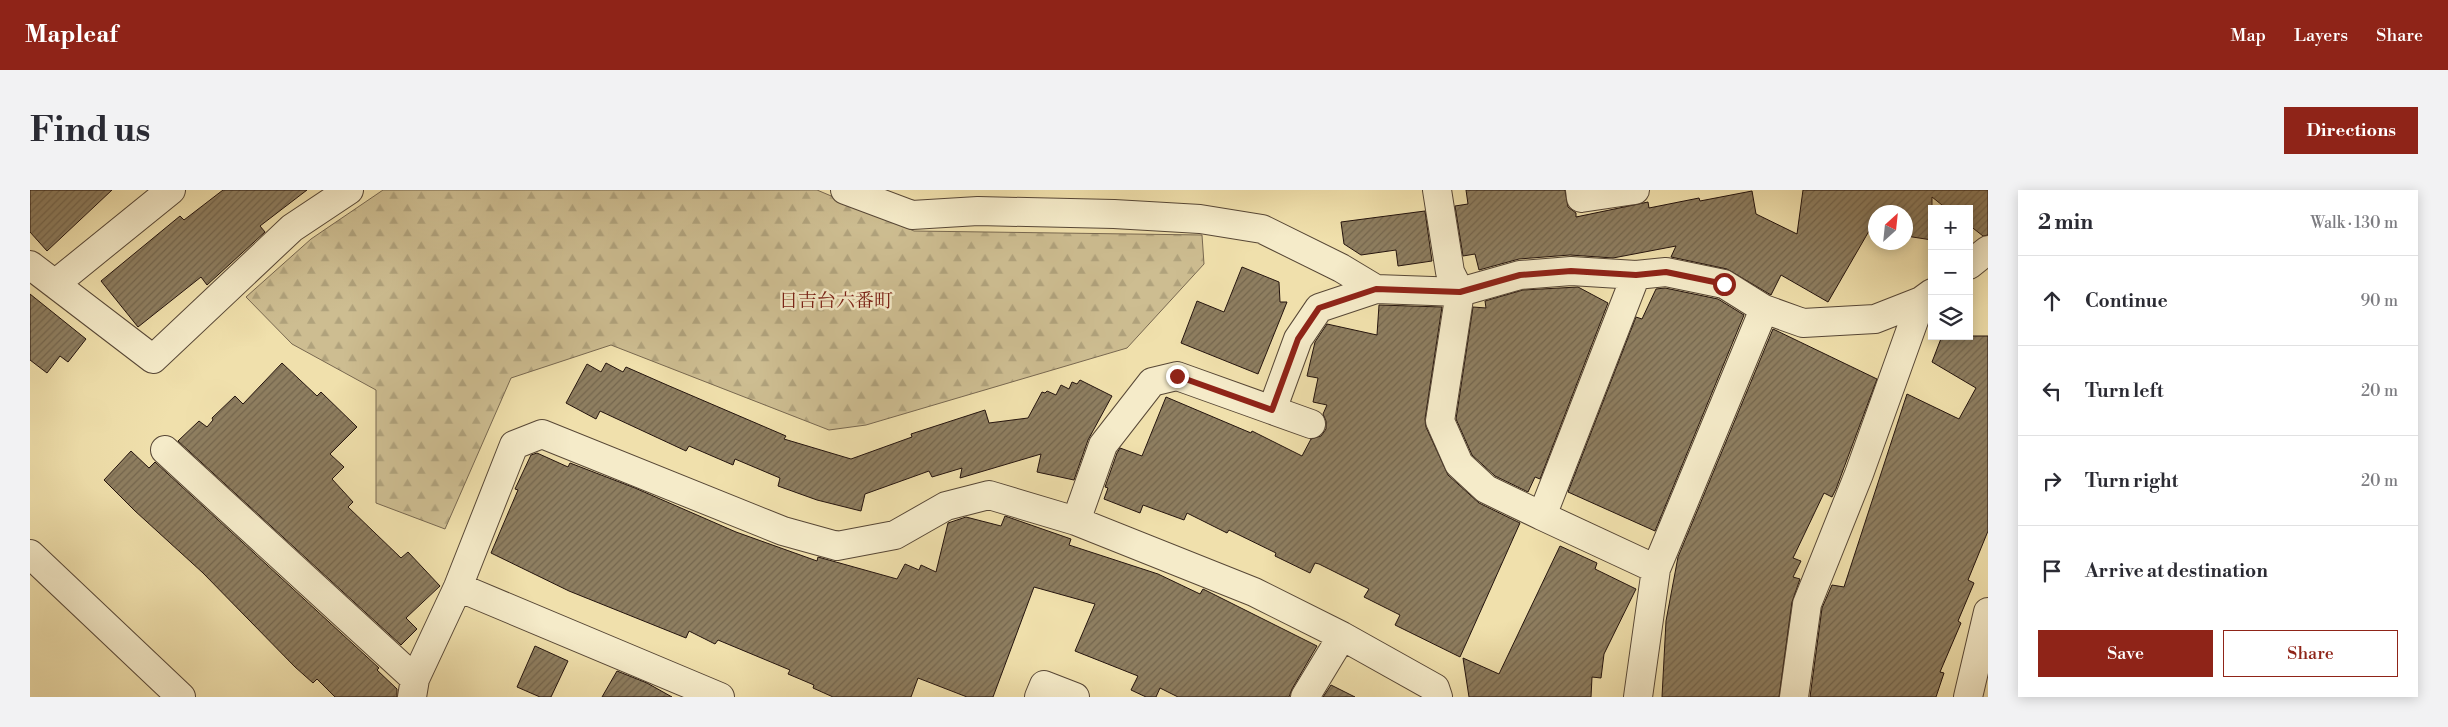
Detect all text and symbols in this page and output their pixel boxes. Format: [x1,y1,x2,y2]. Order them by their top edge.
text: Mapleaf [25,20,118,50]
text: Map [2231,24,2266,47]
text: Layers [2294,24,2348,47]
text: Share [2376,24,2423,47]
button: Directions [2284,107,2418,154]
text: Find us [30,109,150,152]
north arrow [1868,205,1913,250]
map controls [1928,205,1973,340]
button: + [1928,205,1973,250]
text: 2 min [2038,210,2093,236]
text: Walk · 130 m [2310,213,2398,233]
button: − [1928,250,1973,295]
route start [1713,273,1736,296]
icon: ahead [2038,287,2066,315]
district label: 日吉台六番町 [779,289,893,313]
text: Continue [2085,289,2168,313]
text: 90 m [2360,291,2398,311]
button: layers [1928,295,1973,340]
route end [1166,365,1189,388]
icon: left [2038,377,2066,405]
text: Turn left [2085,379,2164,403]
text: 20 m [2361,381,2398,401]
icon: right [2038,467,2066,495]
text: Turn right [2085,469,2178,493]
text: 20 m [2361,471,2398,491]
icon: arrive [2038,557,2066,585]
text: Arrive at destination [2085,559,2268,583]
button: Save [2038,630,2213,677]
button: Share [2223,630,2398,677]

